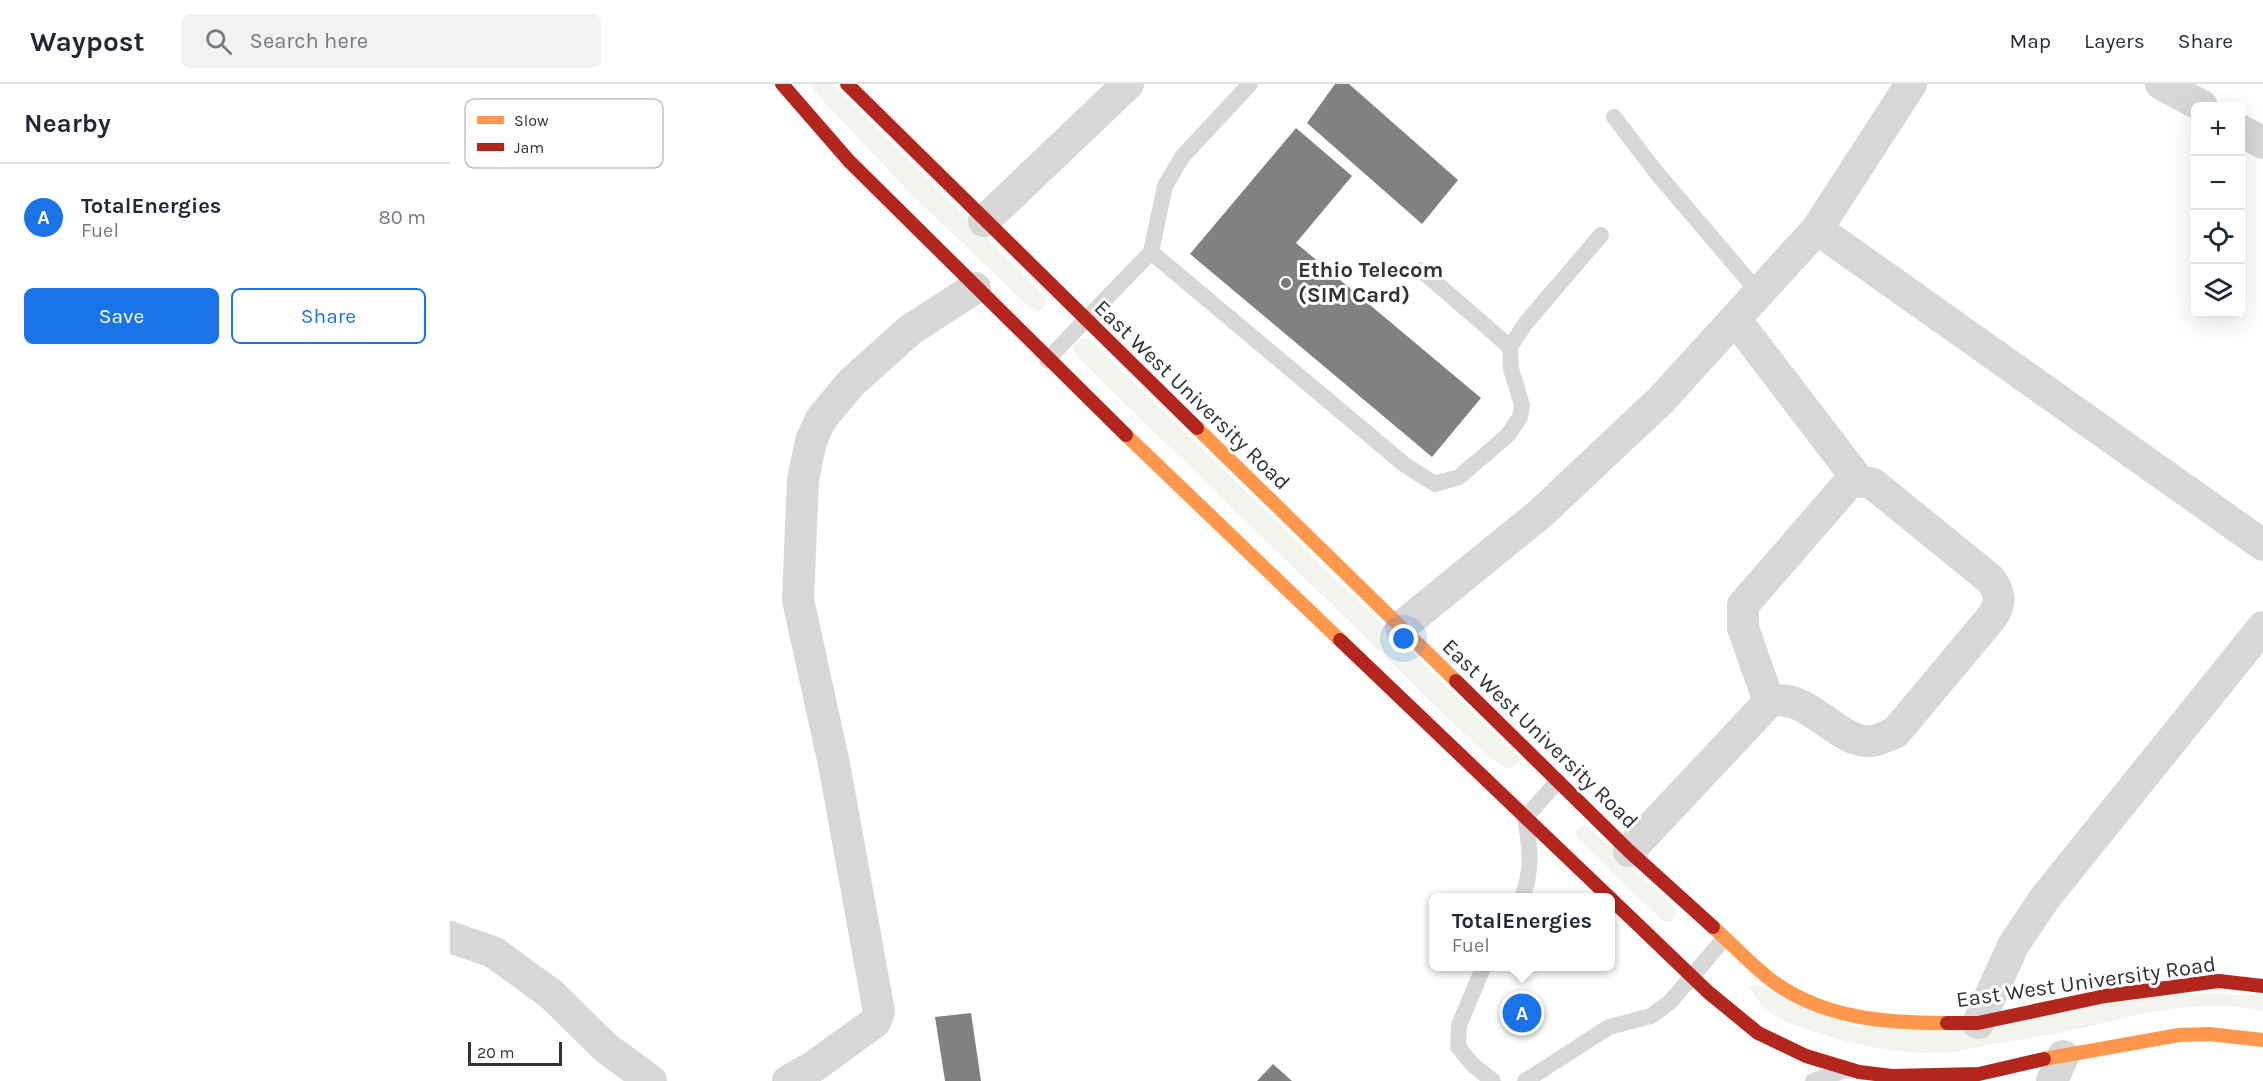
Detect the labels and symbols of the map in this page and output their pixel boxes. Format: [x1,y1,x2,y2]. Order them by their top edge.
legend [465,99,663,168]
text: Slow [514,111,549,130]
text: Jam [514,138,544,157]
place label: Ethio Telecom (SIM Card) [1298,257,1443,308]
marker: Ethio Telecom (SIM Card) [1279,276,1293,290]
street label: East West University Road [1089,295,1295,495]
your location [1389,624,1418,653]
street label: East West University Road [1437,634,1643,834]
street label: East West University Road [1955,951,2217,1013]
pin: A [1502,990,1542,1036]
scale bar [468,1039,562,1066]

